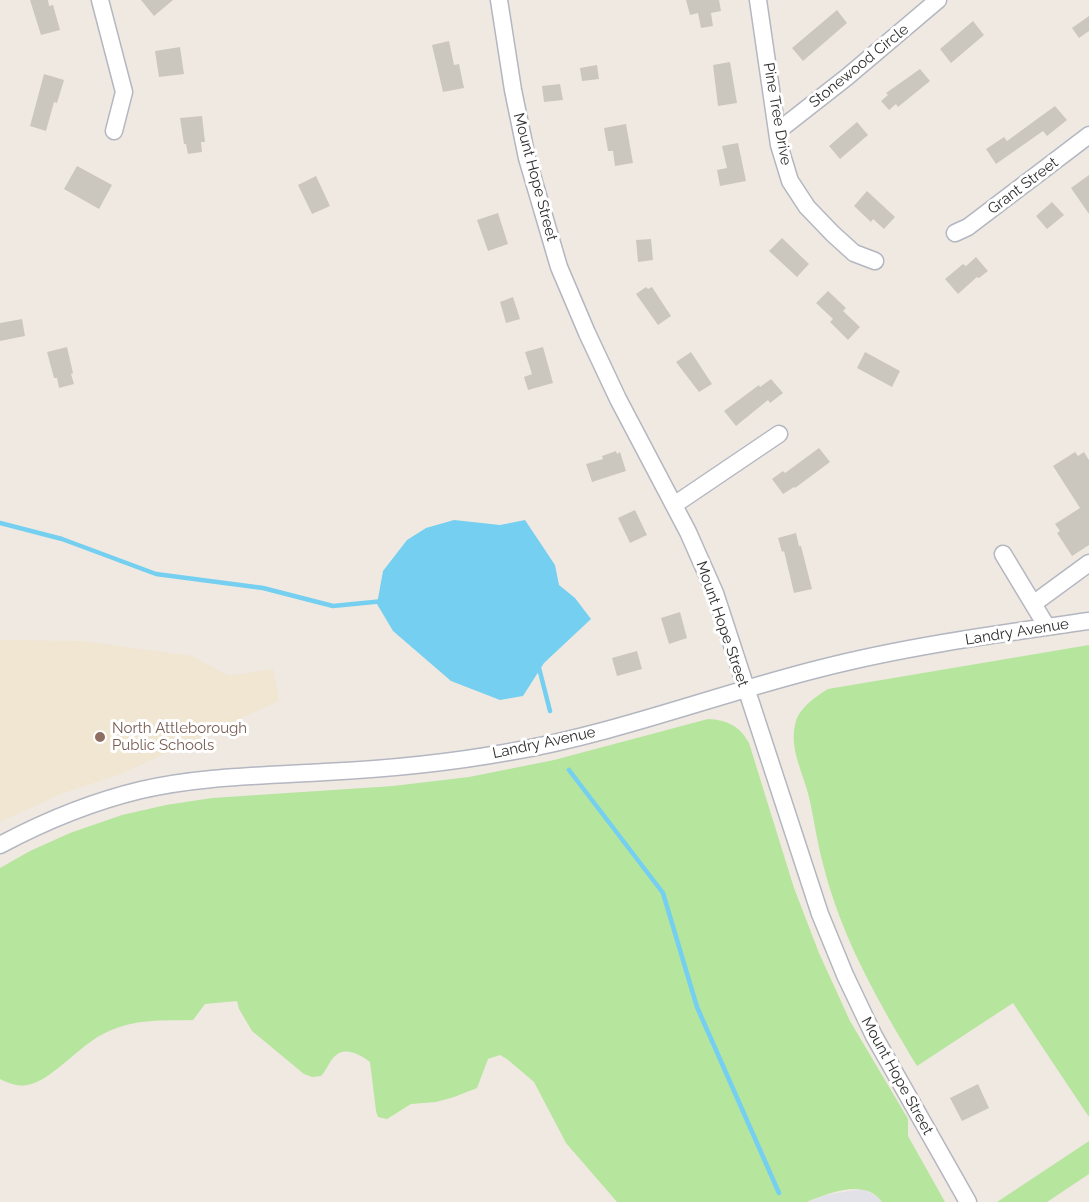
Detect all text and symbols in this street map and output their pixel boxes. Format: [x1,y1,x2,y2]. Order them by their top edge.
street label: Stonewood Circle [806,20,912,112]
street label: Pine Tree Drive [759,61,795,167]
street label: Mount Hope Street [509,111,561,243]
street label: Grant Street [984,154,1062,218]
street label: Mount Hope Street [692,559,752,689]
street label: Landry Avenue [964,615,1070,649]
place label: North Attleborough Public Schools [112,719,247,754]
street label: Landry Avenue [491,723,597,763]
marker: North Attleborough Public Schools [93,730,107,744]
street label: Mount Hope Street [857,1014,937,1138]

